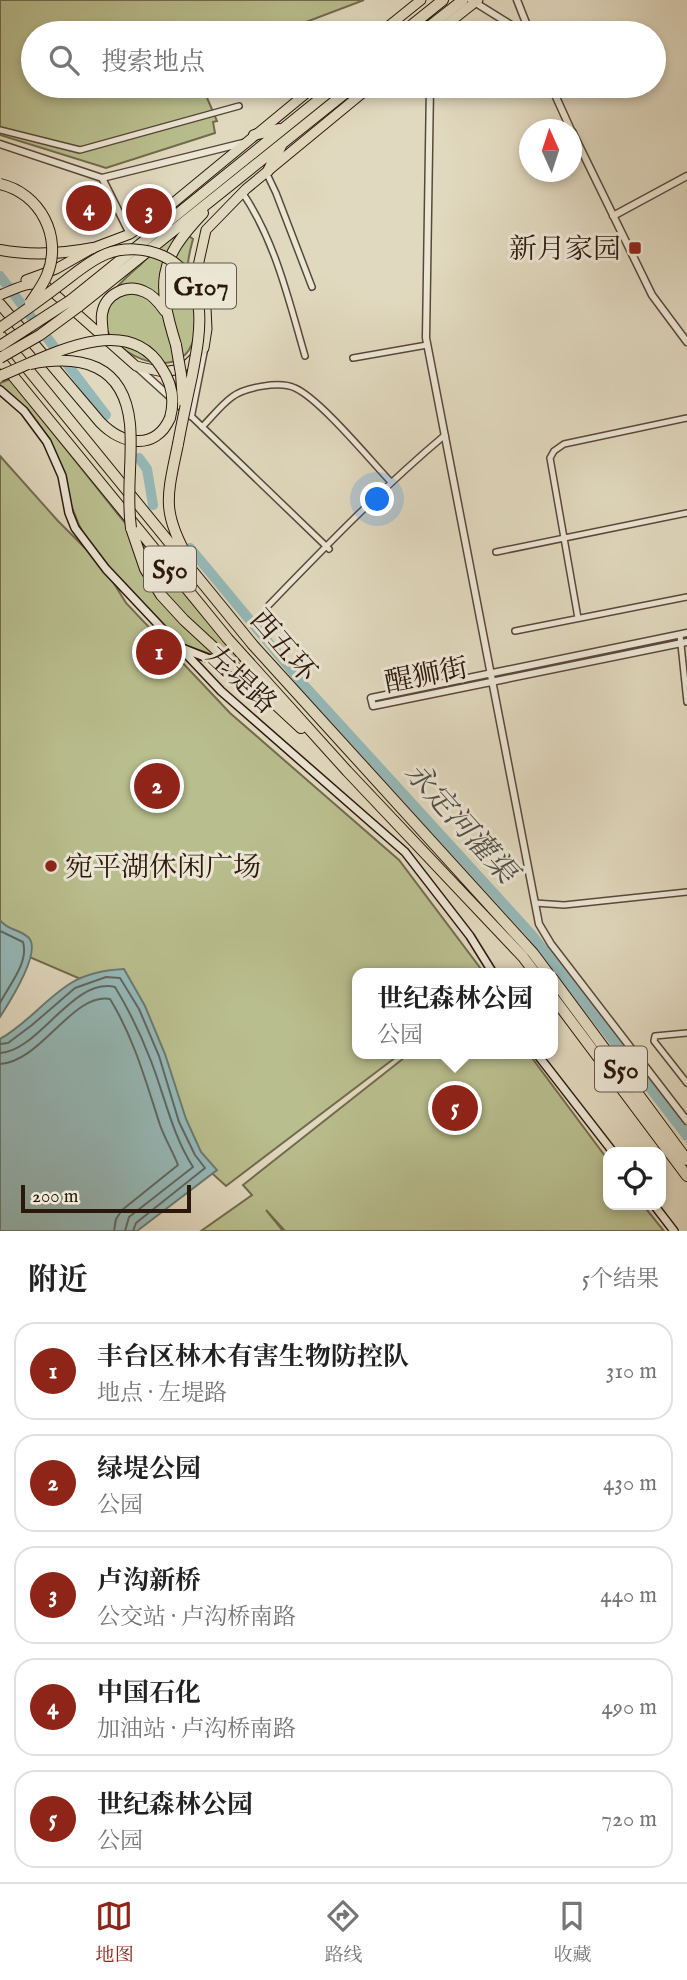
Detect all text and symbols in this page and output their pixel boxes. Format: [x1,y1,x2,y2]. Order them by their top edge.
search box [21,21,666,98]
icon: search [45,41,83,79]
text: 搜索地点 [101,46,205,79]
north arrow [519,119,582,182]
pin: 4 [66,182,112,234]
pin: 3 [126,185,172,237]
place label: 新月家园 [509,233,621,268]
marker: 新月家园 [627,240,643,256]
road number: G107 [166,264,236,308]
your location [360,482,394,516]
road number: S50 [144,547,196,592]
street label: 西五环 [241,603,323,690]
pin: 1 [136,626,182,678]
street label: 左堤路 [198,639,283,722]
street label: 醒狮街 [382,651,471,702]
water label: 永定河灌渠 [395,755,526,895]
pin: 2 [134,760,180,812]
place label: 宛平湖休闲广场 [65,851,261,886]
marker: 宛平湖休闲广场 [43,858,59,874]
popup [352,968,558,1059]
text: 世纪森林公园 [377,983,533,1016]
text: 公园 [377,1021,423,1050]
road number: S50 [595,1046,647,1092]
pin: 5 [432,1082,478,1134]
map controls [603,1147,666,1210]
button: locate [603,1147,666,1210]
scale bar [21,1182,191,1214]
text: 200 m [32,1185,78,1209]
text: 附近 [28,1262,88,1300]
text: 5个结果 [582,1265,659,1294]
text: 丰台区林木有害生物防控队 [97,1341,409,1374]
text: 1 [49,1357,57,1386]
text: 310 m [606,1357,657,1386]
text: 地点 · 左堤路 [97,1379,227,1408]
text: 绿堤公园 [97,1453,201,1486]
text: 2 [48,1469,58,1498]
text: 430 m [603,1469,657,1498]
text: 公园 [97,1491,143,1520]
text: 卢沟新桥 [97,1565,201,1598]
text: 3 [49,1581,57,1610]
text: 440 m [600,1581,657,1610]
text: 公交站 · 卢沟桥南路 [97,1603,296,1632]
text: 中国石化 [97,1677,201,1710]
text: 4 [47,1693,59,1722]
text: 490 m [602,1693,657,1722]
text: 加油站 · 卢沟桥南路 [97,1715,296,1744]
text: 世纪森林公园 [97,1789,253,1822]
text: 5 [49,1805,57,1834]
text: 720 m [601,1805,657,1834]
text: 公园 [97,1827,143,1856]
tab: 地图 [95,1897,134,1968]
tab: 路线 [324,1897,363,1968]
tab: 收藏 [553,1897,592,1968]

